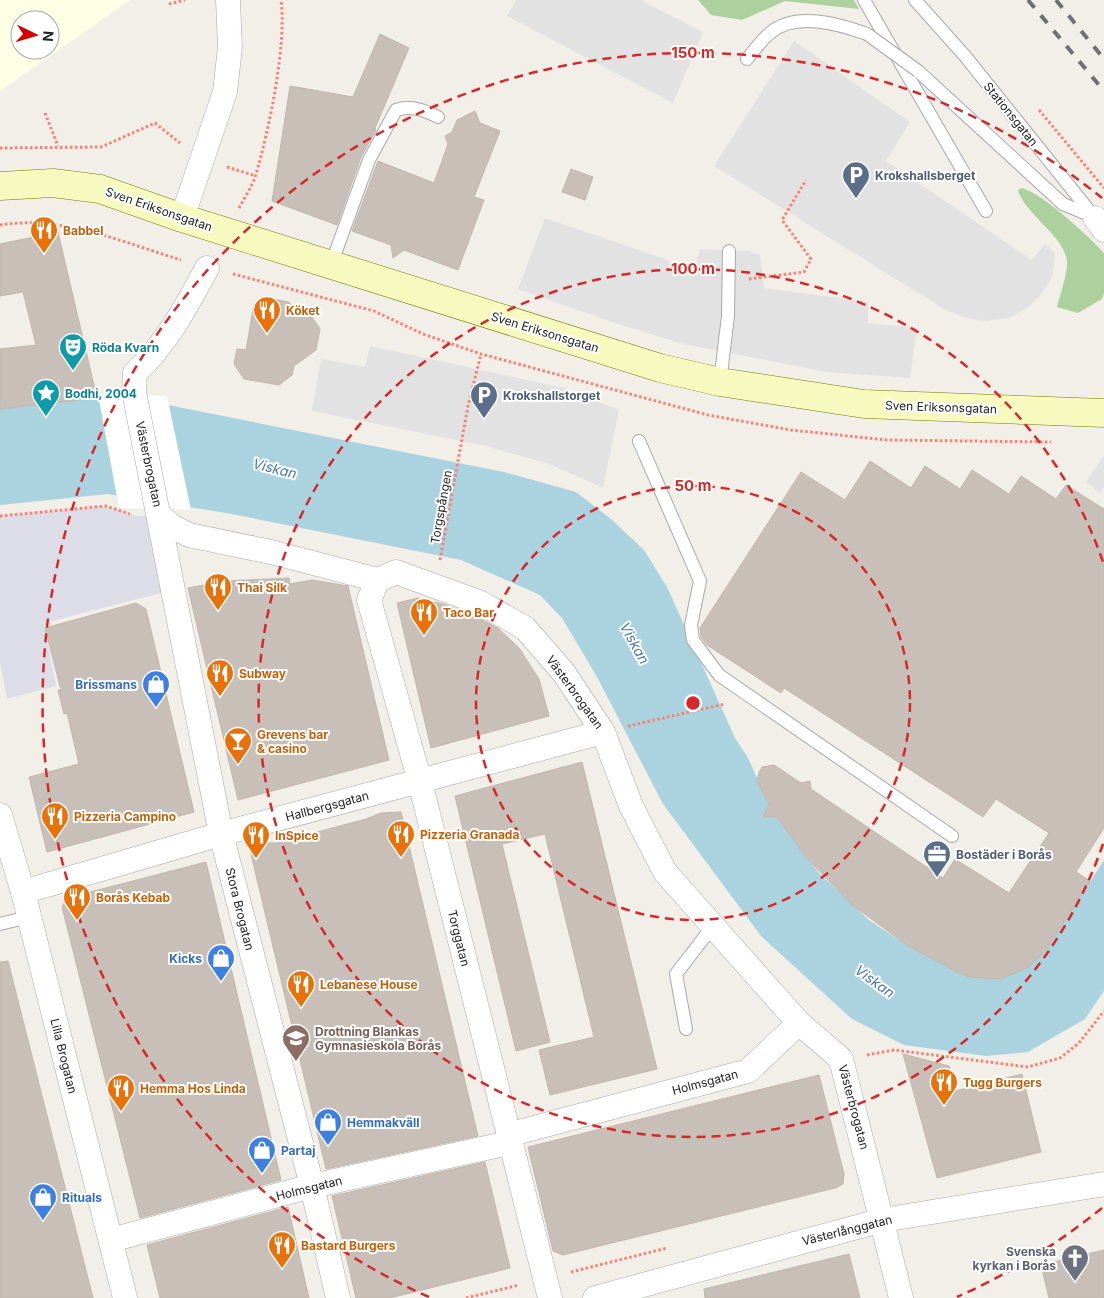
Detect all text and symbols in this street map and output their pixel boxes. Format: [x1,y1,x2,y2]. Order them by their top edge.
north arrow [10,10,60,60]
text: N [40,30,57,42]
text: 150 m [671,43,715,62]
street label: Stationsgatan [981,79,1041,149]
parking icon: Krokshallsberget [841,160,871,199]
place label: Krokshallsberget [875,168,976,183]
street label: Sven Eriksonsgatan [104,184,214,234]
restaurant icon: Babbel [29,215,59,254]
place label: Babbel [63,223,103,238]
text: 100 m [671,259,715,278]
restaurant icon: Köket [252,295,282,334]
place label: Köket [286,303,320,318]
street label: Sven Eriksonsgatan [489,308,601,356]
theatre icon: Röda Kvarn [58,332,88,371]
place label: Röda Kvarn [92,340,159,355]
place icon: Bodhi, 2004 [31,378,61,417]
parking icon: Krokshallstorget [469,380,499,419]
place label: Bodhi, 2004 [65,386,137,401]
place label: Krokshallstorget [503,388,601,403]
street label: Sven Eriksonsgatan [885,398,997,416]
street label: Västerbrogatan [133,420,165,508]
water label: Viskan [251,454,299,482]
street label: Torgspången [427,469,455,545]
text: 50 m [675,476,711,495]
restaurant icon: Thai Silk [203,572,233,611]
place label: Thai Silk [237,580,287,595]
restaurant icon: Taco Bar [409,597,439,636]
place label: Taco Bar [443,605,494,620]
water label: Viskan [617,619,653,667]
street label: Västerbrogatan [543,652,607,732]
restaurant icon: Subway [205,658,235,697]
place label: Subway [239,666,287,681]
shop icon: Brissmans [141,669,171,708]
place label: Brissmans [75,677,137,692]
centre of rings [684,694,702,712]
bar icon: Grevens bar & casino [223,726,253,765]
place label: Grevens bar & casino [257,727,328,756]
street label: Hallbergsgatan [284,788,370,824]
restaurant icon: Pizzeria Campino [40,801,70,840]
place label: Pizzeria Campino [74,809,176,824]
restaurant icon: Pizzeria Granada [386,819,416,858]
restaurant icon: InSpice [241,820,271,859]
place label: Pizzeria Granada [420,827,519,842]
place label: InSpice [275,828,319,843]
office icon: Bostäder i Borås [922,839,952,878]
place label: Bostäder i Borås [956,847,1052,862]
street label: Stora Brogatan [222,866,258,952]
restaurant icon: Borås Kebab [62,882,92,921]
place label: Borås Kebab [96,890,171,905]
street label: Torggatan [445,908,473,968]
shop icon: Kicks [206,943,236,982]
place label: Kicks [169,951,202,966]
water label: Viskan [852,961,898,1001]
restaurant icon: Lebanese House [286,969,316,1008]
place label: Lebanese House [320,977,418,992]
street label: Lilla Brogatan [47,1017,81,1095]
school or university icon: Drottning Blankas Gymnasieskola Borås [281,1023,311,1062]
place label: Drottning Blankas Gymnasieskola Borås [315,1024,442,1053]
street label: Västerbrogatan [835,1063,873,1151]
street label: Holmsgatan [670,1066,740,1098]
restaurant icon: Tugg Burgers [929,1067,959,1106]
restaurant icon: Hemma Hos Linda [106,1073,136,1112]
place label: Tugg Burgers [963,1075,1042,1090]
place label: Hemma Hos Linda [140,1081,246,1096]
shop icon: Hemmakväll [313,1107,343,1146]
place label: Hemmakväll [347,1115,420,1130]
shop icon: Partaj [247,1135,277,1174]
place label: Partaj [281,1143,315,1158]
street label: Holmsgatan [274,1173,344,1203]
shop icon: Rituals [28,1182,58,1221]
place label: Rituals [62,1190,102,1205]
street label: Västerlånggatan [800,1212,894,1248]
restaurant icon: Bastard Burgers [267,1230,297,1269]
place label: Bastard Burgers [301,1238,396,1253]
church icon: Svenska kyrkan i Borås [1060,1243,1090,1282]
place label: Svenska kyrkan i Borås [973,1244,1056,1273]

